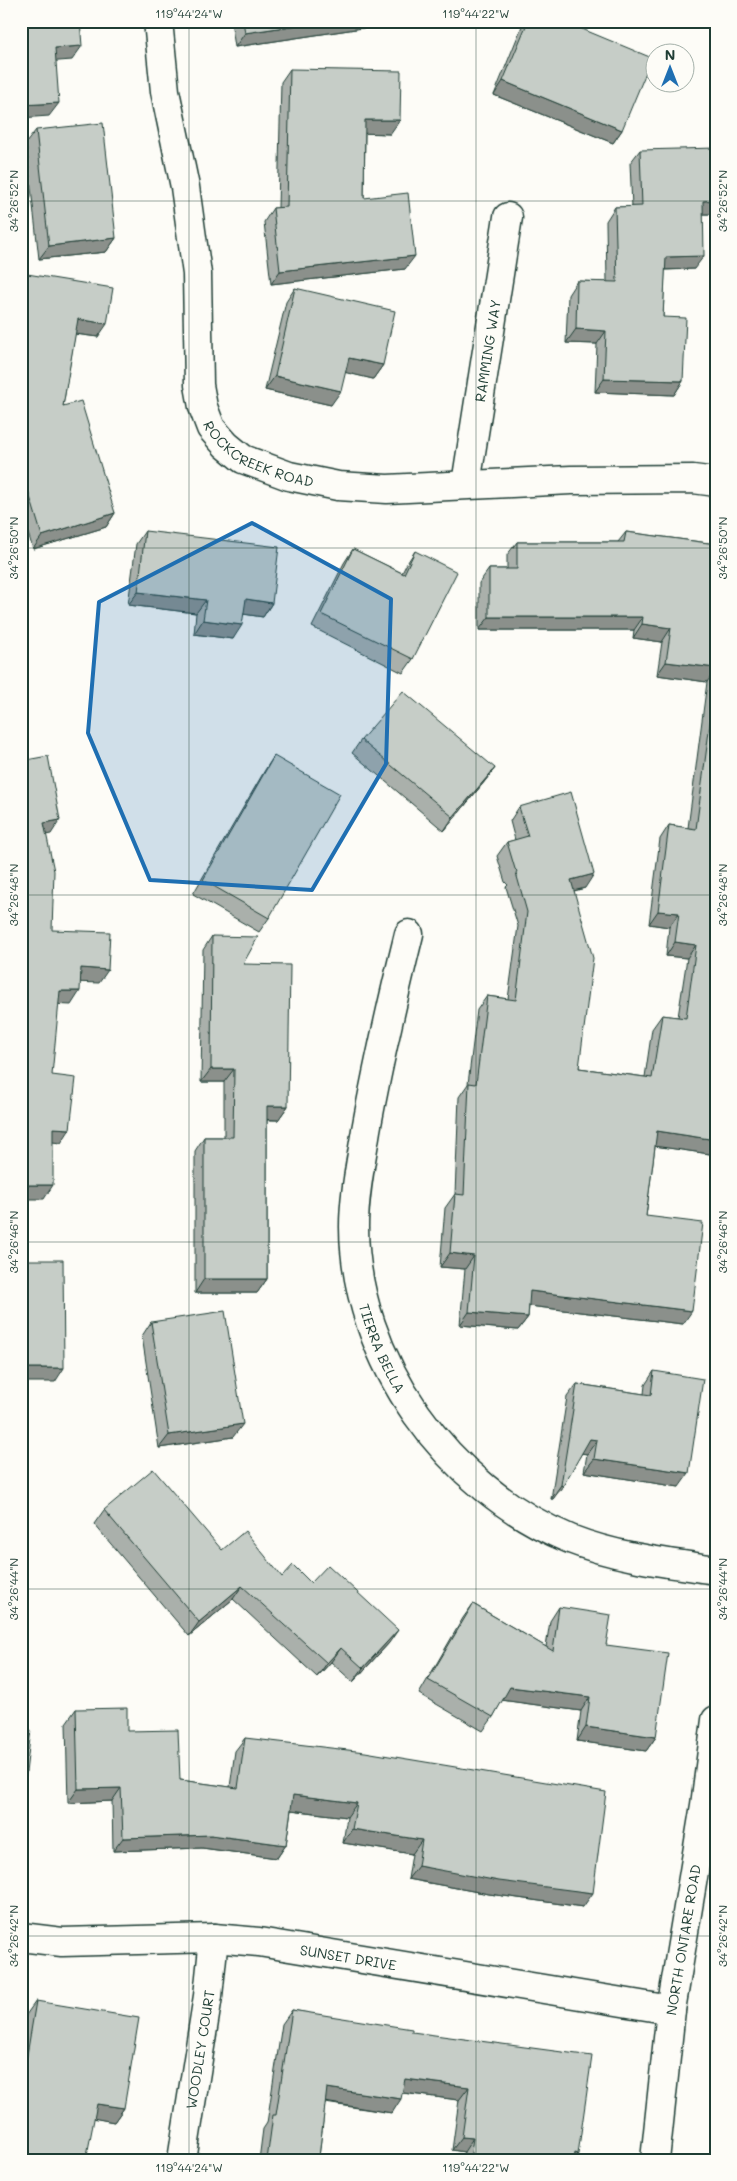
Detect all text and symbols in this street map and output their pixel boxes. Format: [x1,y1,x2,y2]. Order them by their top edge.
text: 119°44'24"W [155,5,223,21]
text: 119°44'22"W [442,5,510,21]
north arrow [644,42,694,92]
text: N [665,45,675,64]
text: 34°26'52"N [5,170,21,232]
text: 34°26'52"N [714,170,730,232]
street label: RAMMING WAY [470,298,504,403]
street label: ROCKCREEK ROAD [200,418,316,490]
text: 34°26'50"N [5,517,21,579]
text: 34°26'50"N [714,517,730,579]
text: 34°26'48"N [5,864,21,926]
text: 34°26'48"N [714,864,730,926]
text: 34°26'46"N [5,1211,21,1273]
text: 34°26'46"N [714,1211,730,1273]
street label: TIERRA BELLA [355,1301,410,1396]
text: 34°26'44"N [5,1558,21,1620]
text: 34°26'44"N [714,1558,730,1620]
street label: NORTH ONTARE ROAD [661,1863,704,2017]
text: 34°26'42"N [5,1905,21,1967]
text: 34°26'42"N [714,1905,730,1967]
street label: SUNSET DRIVE [299,1939,398,1974]
street label: WOODLEY COURT [181,1989,218,2110]
text: 119°44'24"W [155,2159,223,2175]
text: 119°44'22"W [442,2159,510,2175]

